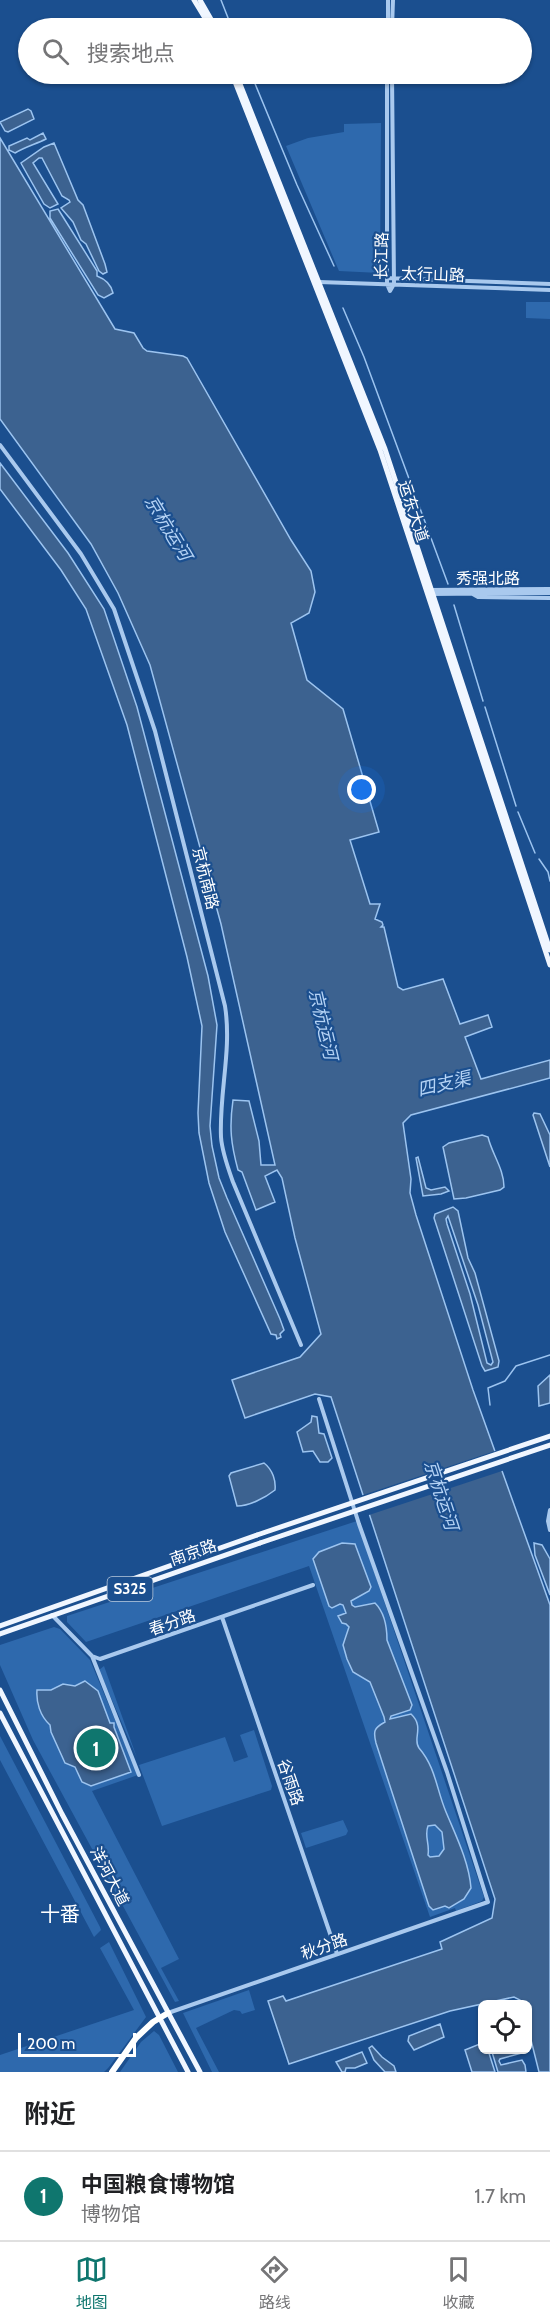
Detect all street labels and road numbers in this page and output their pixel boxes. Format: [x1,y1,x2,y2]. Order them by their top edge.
street label: 长江路 [372,232,391,280]
street label: 太行山路 [401,264,465,285]
street label: 运东大道 [395,478,432,545]
street label: 秀强北路 [456,569,520,588]
street label: 京杭南路 [189,845,222,911]
street label: 南京路 [167,1536,219,1569]
road number: S325 [108,1577,152,1601]
street label: 春分路 [146,1606,198,1639]
street label: 谷雨路 [274,1756,307,1808]
street label: 洋河大道 [86,1844,133,1909]
street label: 秋分路 [298,1930,350,1963]

